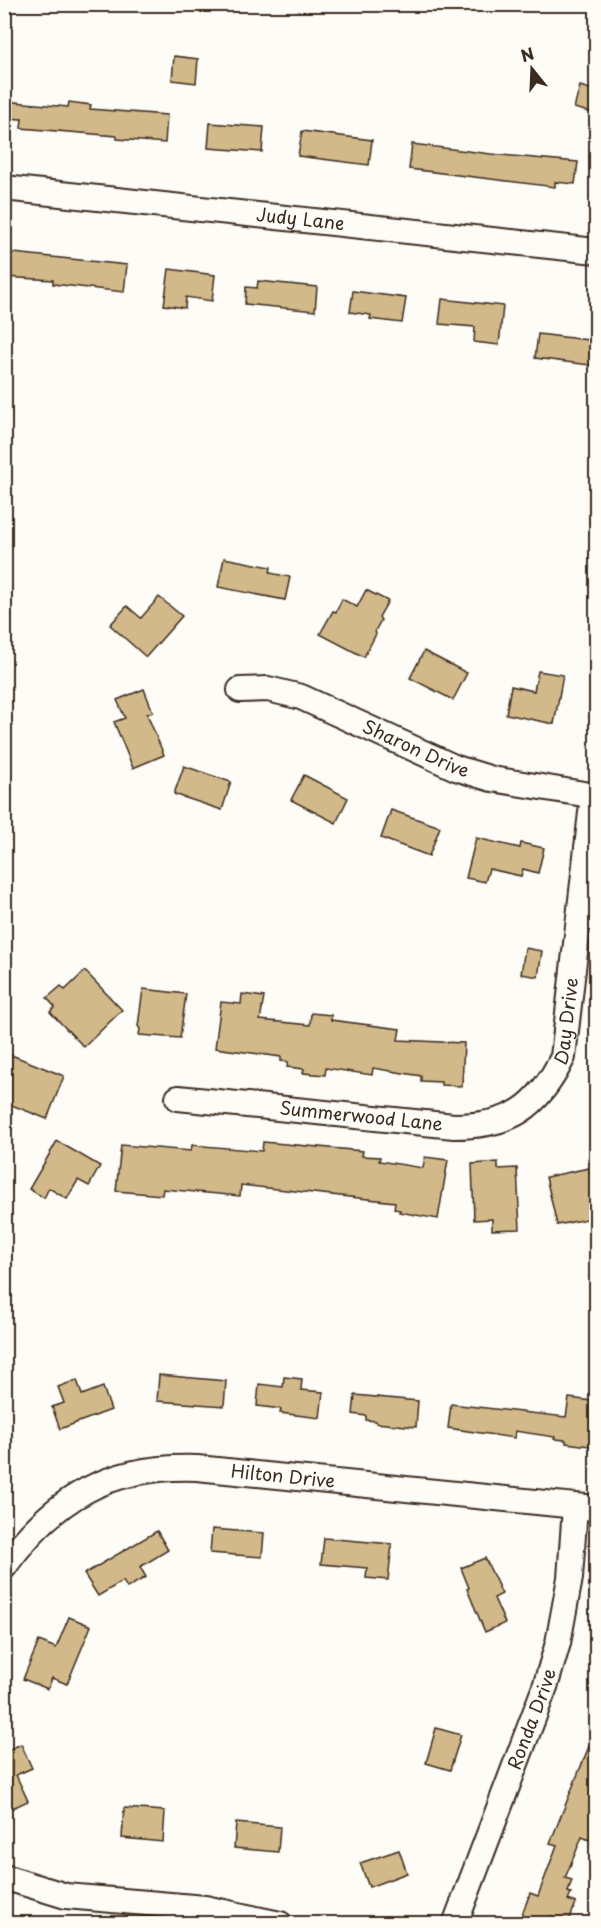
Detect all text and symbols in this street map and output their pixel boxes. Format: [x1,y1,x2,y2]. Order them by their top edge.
north arrow [502,39,562,99]
text: N [517,40,537,67]
street label: Judy Lane [255,200,346,236]
street label: Sharon Drive [359,712,473,783]
street label: Day Drive [546,976,584,1069]
street label: Summerwood Lane [278,1093,444,1137]
street label: Hilton Drive [230,1456,336,1494]
street label: Ronda Drive [500,1665,562,1773]

